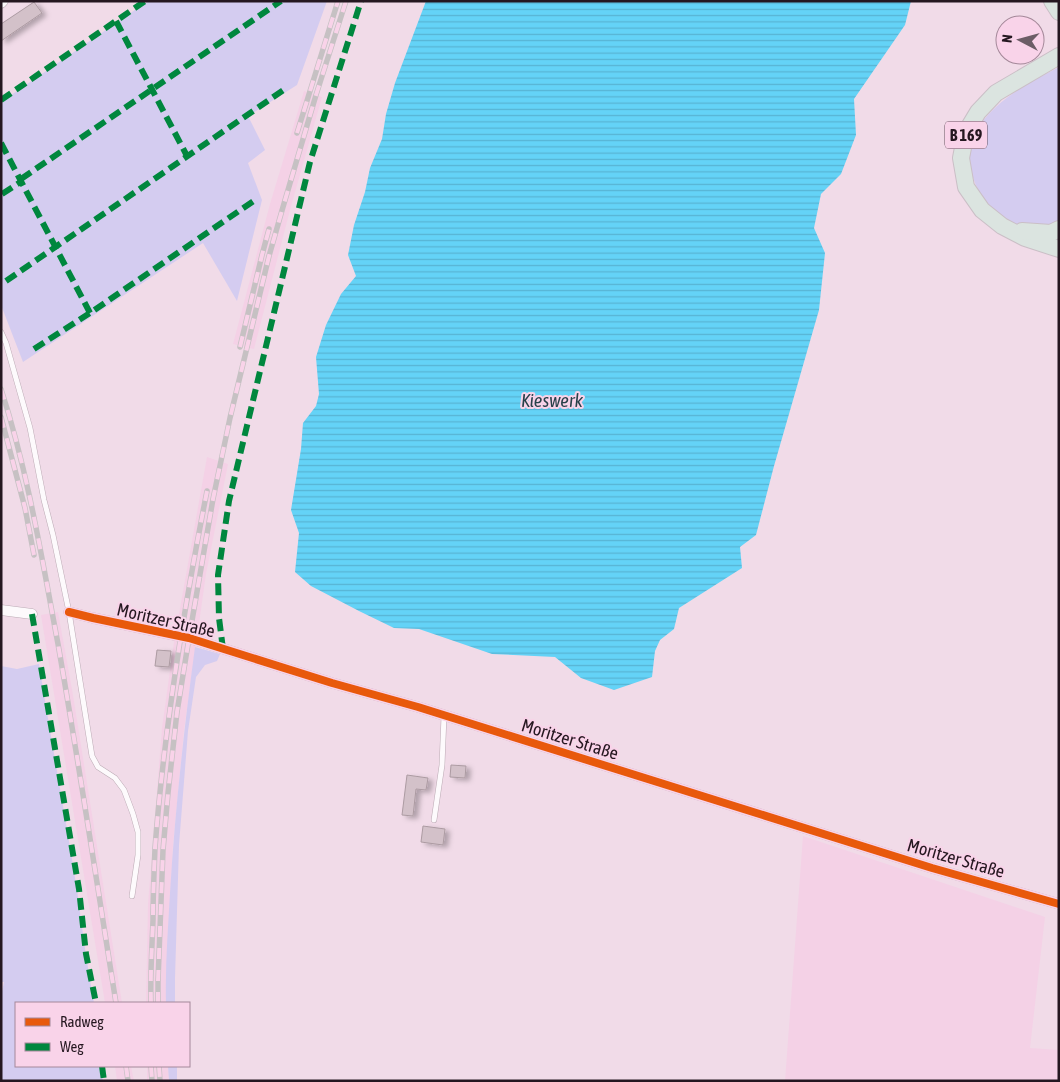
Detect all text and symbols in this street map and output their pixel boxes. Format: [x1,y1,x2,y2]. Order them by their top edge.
north arrow [995,15,1045,65]
text: N [999,34,1015,44]
road number: B 169 [945,122,987,148]
water label: Kieswerk [521,389,584,411]
street label: Moritzer Straße [115,599,217,641]
street label: Moritzer Straße [519,714,621,764]
street label: Moritzer Straße [905,834,1007,882]
legend [15,1002,190,1067]
text: Radweg [60,1013,104,1030]
text: Weg [60,1038,84,1055]

